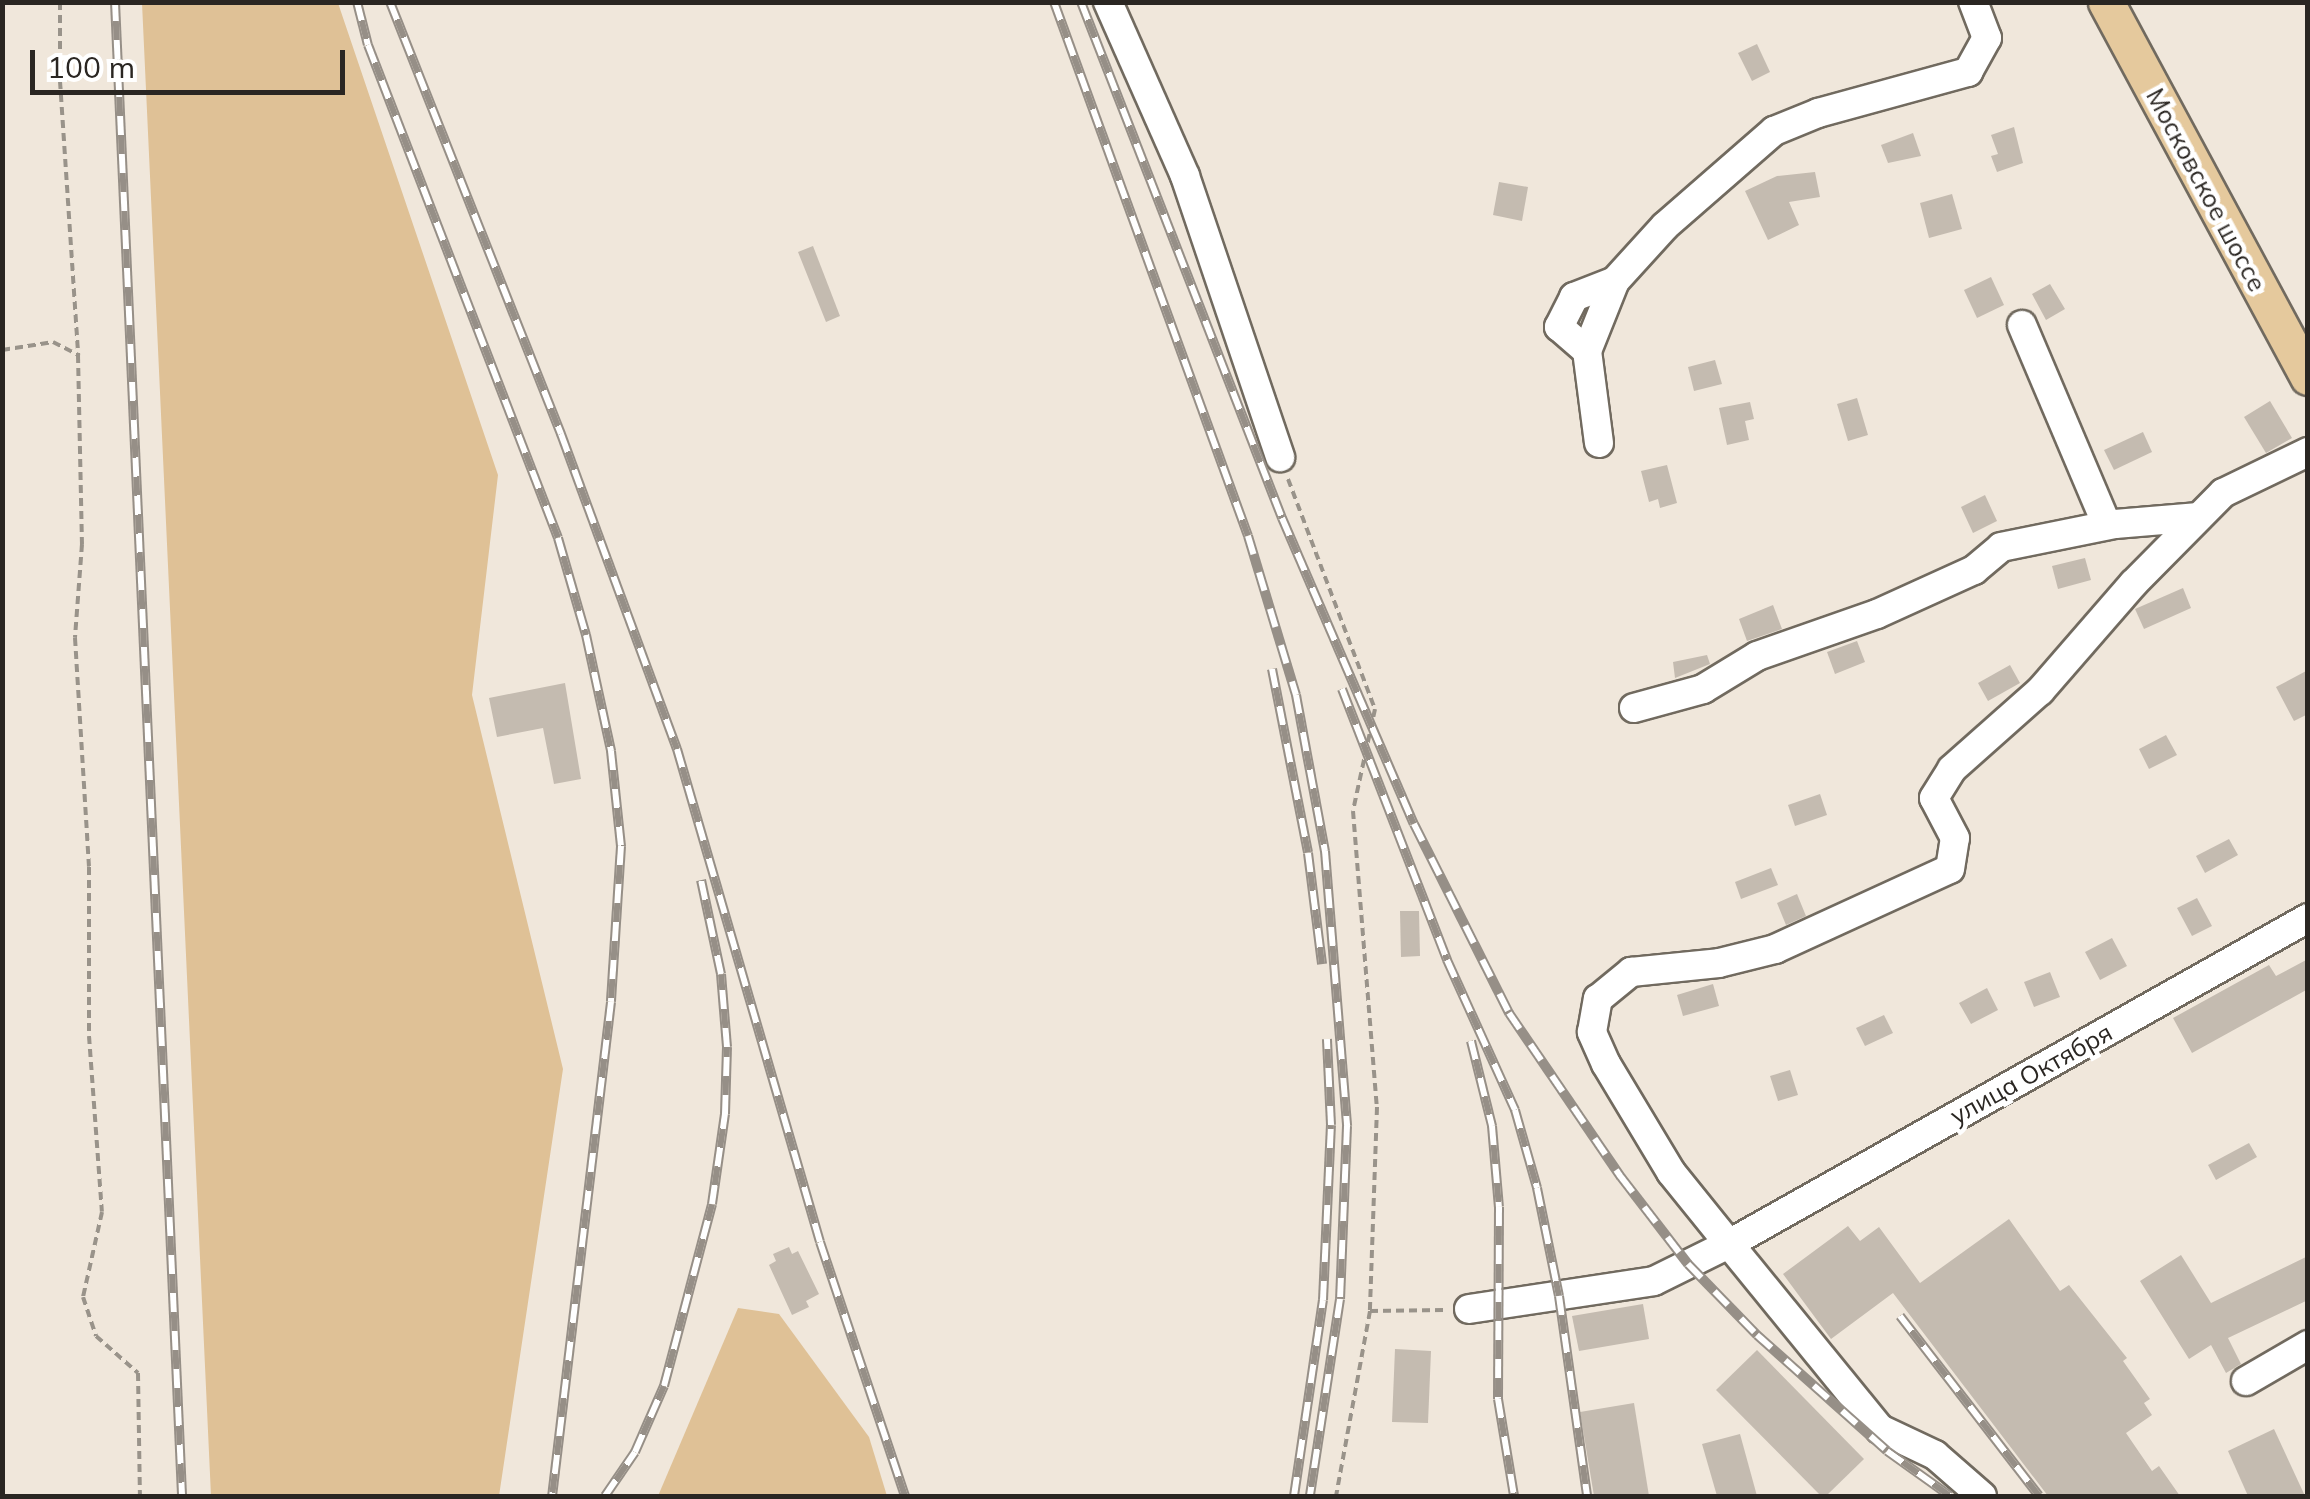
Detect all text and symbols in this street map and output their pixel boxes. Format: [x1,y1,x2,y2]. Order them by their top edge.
scale bar [35,30,350,92]
text: 100 m [47,48,135,86]
street label: Московское шоссе [2140,83,2272,297]
street label: улица Октября [1945,1017,2117,1131]

